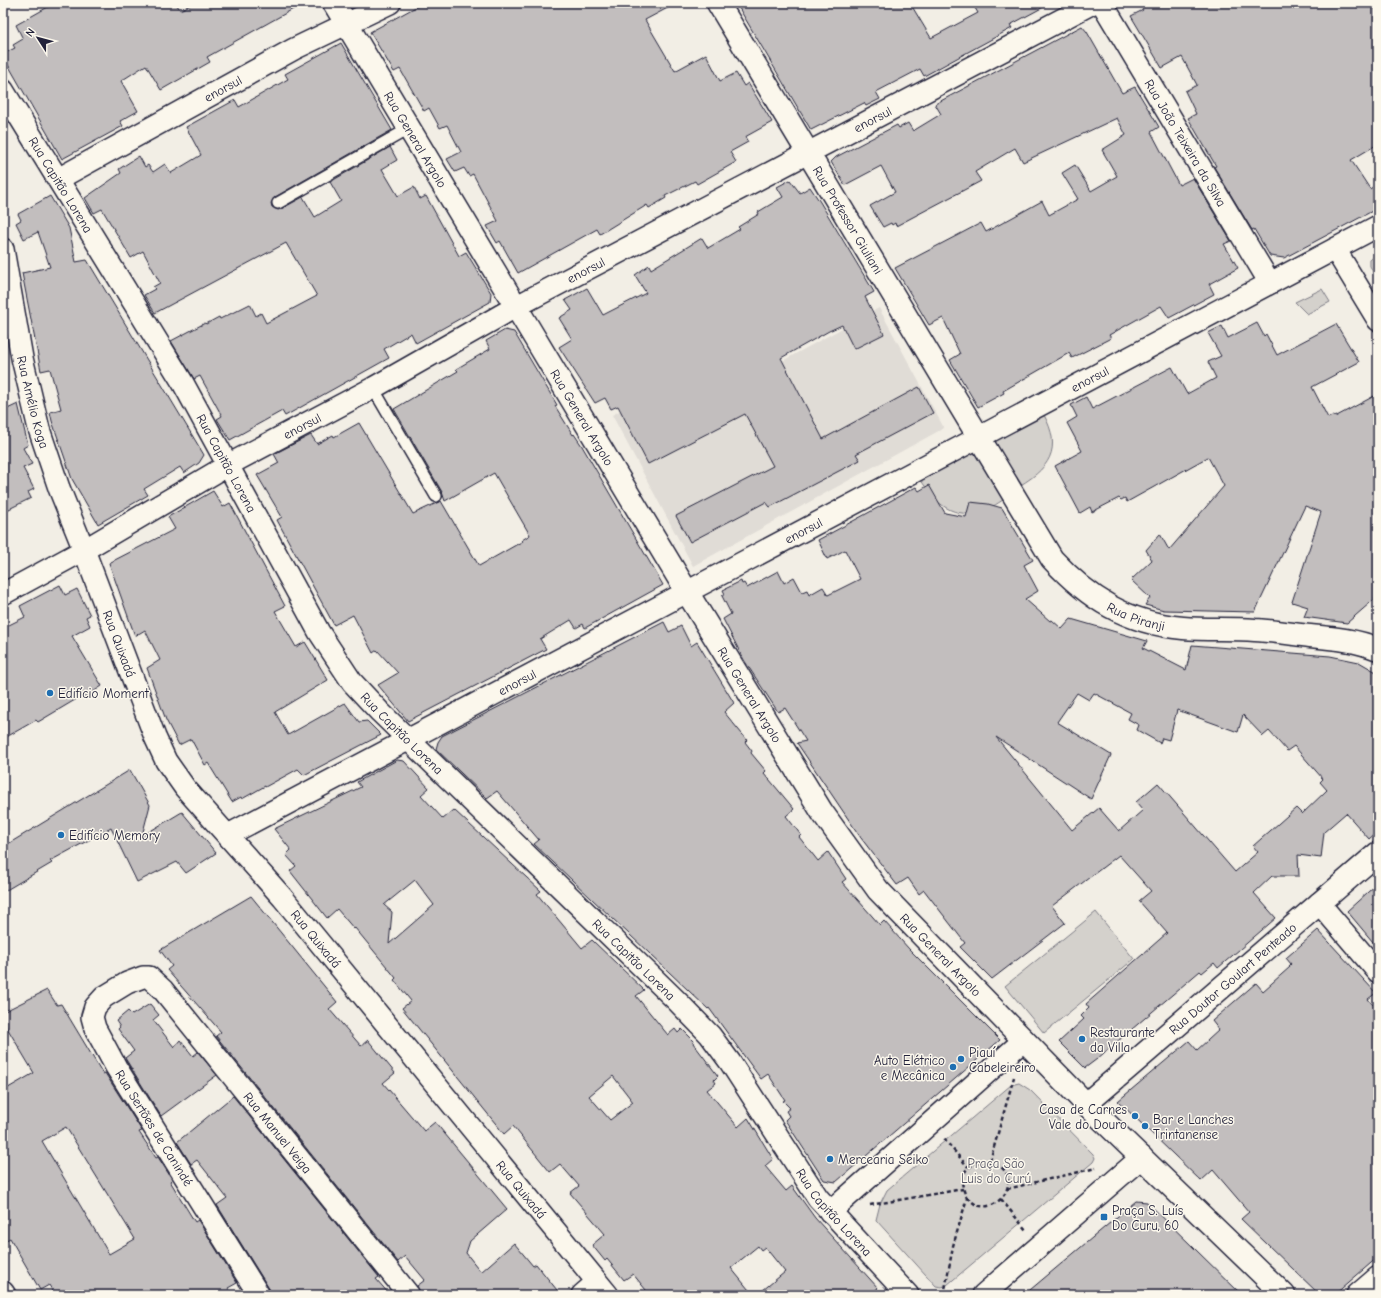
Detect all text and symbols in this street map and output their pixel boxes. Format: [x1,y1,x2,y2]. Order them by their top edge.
north arrow [18,18,58,58]
text: N [23,26,38,39]
street label: enorsul [201,72,244,105]
street label: Rua João Teixeira da Silva [1142,76,1230,209]
street label: Rua General Argolo [381,88,450,190]
street label: enorsul [851,103,894,135]
street label: Rua Capitão Lorena [26,134,96,235]
street label: Rua Professor Giuliani [810,163,886,277]
street label: enorsul [564,254,607,286]
street label: Rua Amélio Koga [14,354,52,450]
street label: enorsul [1068,363,1111,395]
street label: Rua General Argolo [548,366,617,468]
street label: enorsul [280,410,323,442]
street label: Rua Capitão Lorena [194,411,260,515]
street label: enorsul [782,514,825,546]
street label: Rua Piranji [1105,599,1166,633]
street label: Rua Quixadá [100,608,139,679]
street label: Rua General Argolo [715,644,785,745]
street label: enorsul [495,666,538,698]
place label: Edifício Moment [58,686,150,701]
marker: Edifício Moment [45,688,55,698]
street label: Rua Capitão Lorena [358,689,446,777]
place label: Edifício Memory [69,828,160,843]
marker: Edifício Memory [56,830,66,840]
street label: Rua Quixadá [288,907,344,971]
street label: Rua General Argolo [897,910,985,999]
street label: Rua Capitão Lorena [589,916,679,1003]
street label: Rua Doutor Goulart Penteado [1166,919,1299,1037]
place label: Restaurante da Villa [1090,1025,1155,1055]
marker: Restaurante da Villa [1077,1034,1087,1044]
place label: Piauí Cabeleireiro [969,1045,1036,1075]
place label: Auto Elétrico e Mecânica [874,1053,945,1083]
marker: Piauí Cabeleireiro [956,1054,966,1064]
marker: Auto Elétrico e Mecânica [948,1062,958,1072]
street label: Rua Sertões de Canindé [112,1067,196,1189]
street label: Rua Manuel Veiga [241,1089,315,1176]
place label: Casa de Carnes Vale do Douro [1039,1102,1127,1132]
marker: Casa de Carnes Vale do Douro [1130,1111,1140,1121]
place label: Bar e Lanches Trintanense [1153,1112,1233,1142]
marker: Bar e Lanches Trintanense [1140,1121,1150,1131]
place label: Mercearia Seiko [838,1152,928,1167]
marker: Mercearia Seiko [825,1154,835,1164]
park label: Praça São Luis do Curú [961,1156,1031,1186]
street label: Rua Quixadá [493,1157,550,1221]
street label: Rua Capitão Lorena [793,1166,875,1259]
place label: Praça S. Luís Do Curu, 60 [1112,1203,1183,1233]
marker: Praça S. Luís Do Curu, 60 [1099,1212,1109,1222]

